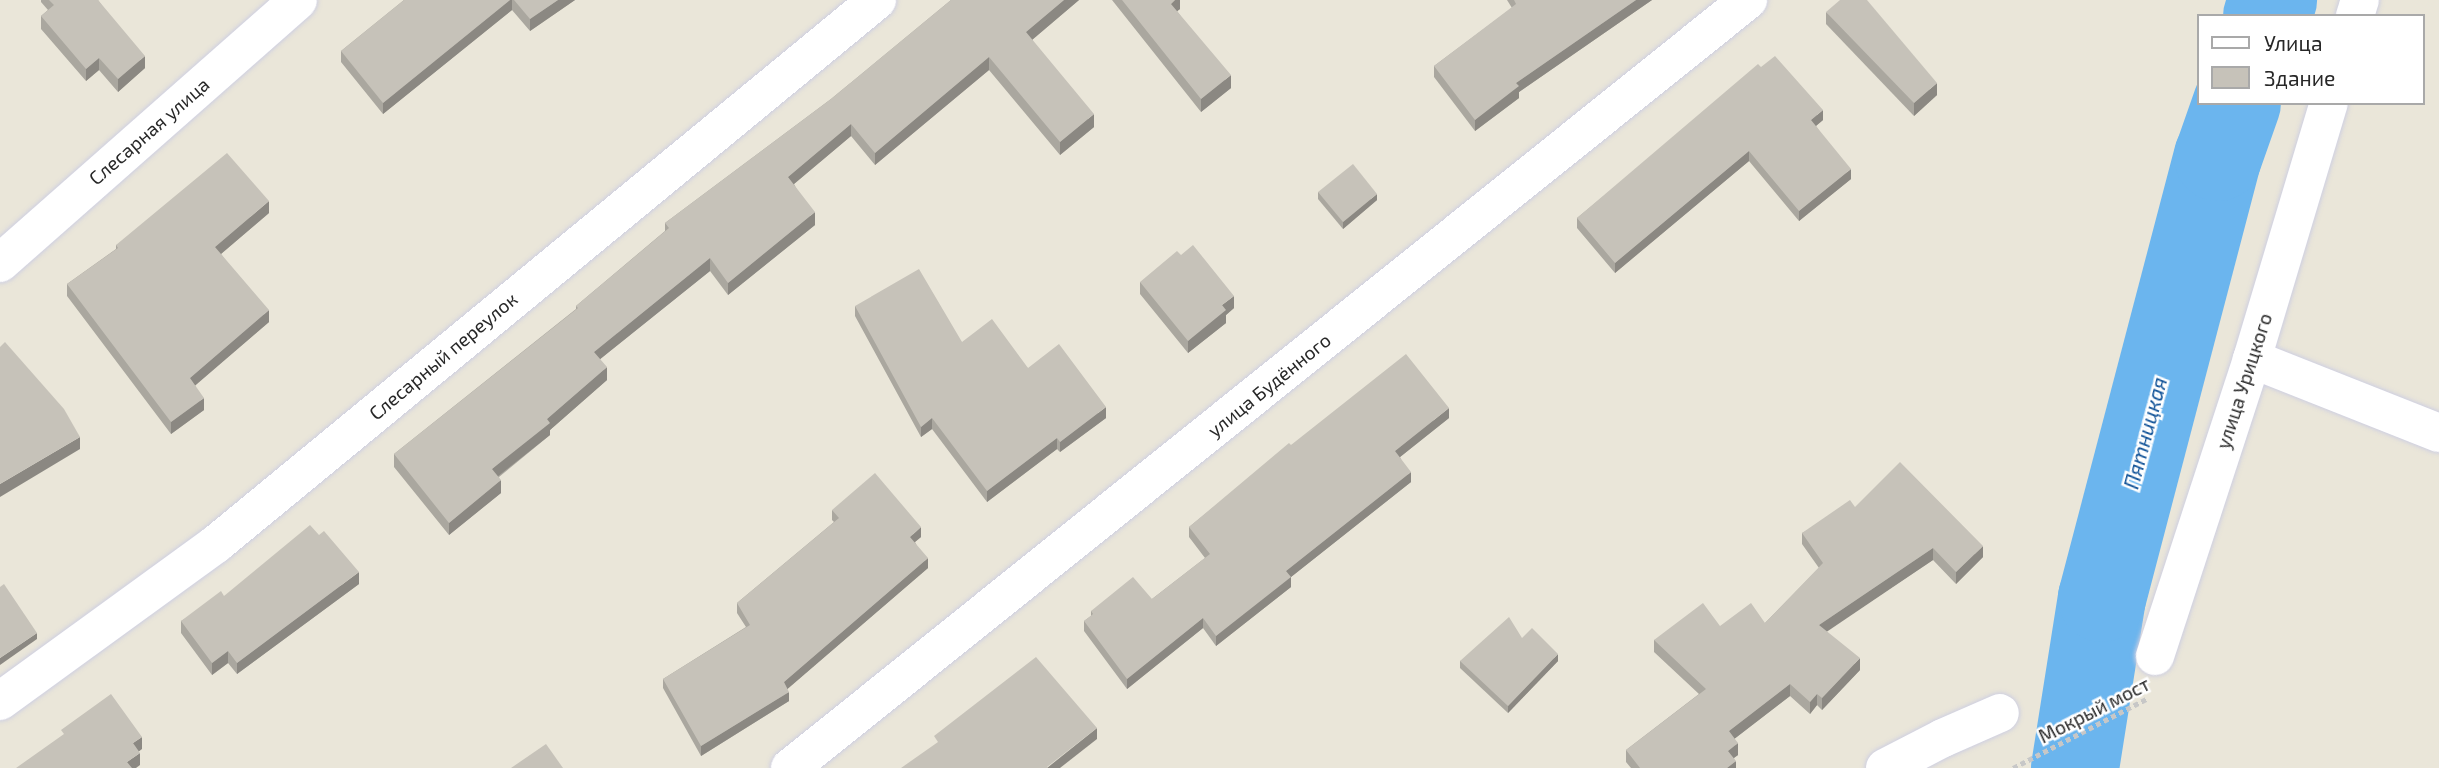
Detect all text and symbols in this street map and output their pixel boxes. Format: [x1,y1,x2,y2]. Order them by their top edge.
legend [2198,14,2425,105]
text: Улица [2264,30,2323,55]
text: Здание [2264,65,2335,90]
street label: Слесарная улица [84,73,214,189]
street label: Слесарный переулок [364,287,522,425]
street label: улица Урицкого [2211,310,2277,452]
street label: улица Будённого [1203,328,1335,442]
water label: Пятницкая [2118,374,2172,492]
street label: Мокрый мост [2035,672,2153,748]

